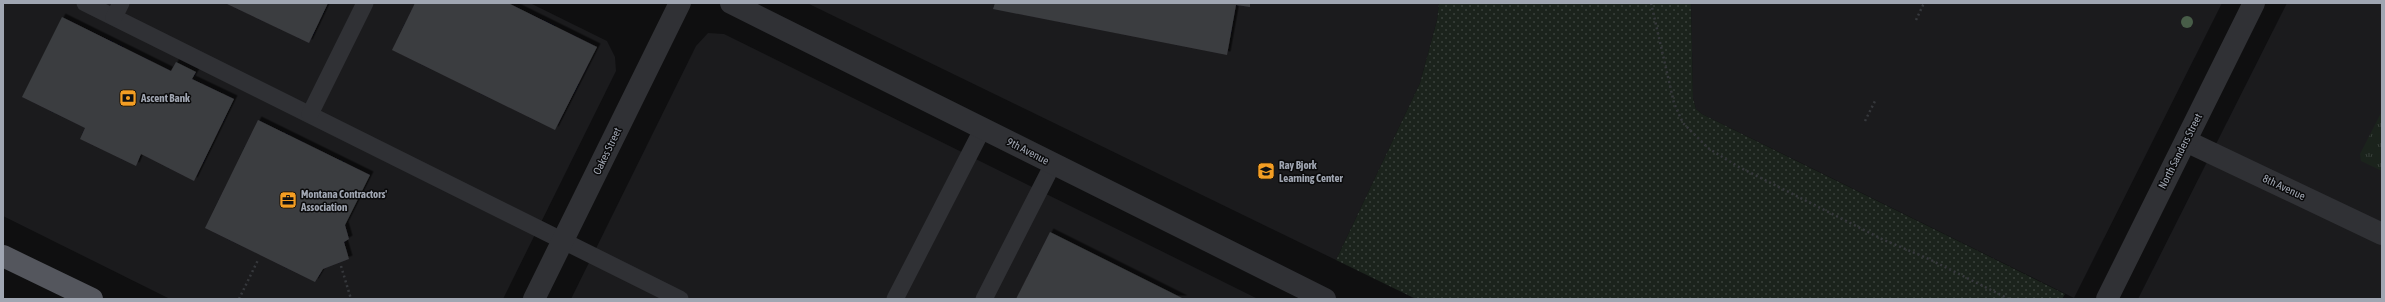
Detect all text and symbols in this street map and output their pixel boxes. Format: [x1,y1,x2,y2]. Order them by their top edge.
bank icon: Ascent Bank [118,88,138,108]
place label: Ascent Bank [140,92,190,104]
street label: North Sanders Street [2156,111,2204,191]
street label: Oakes Street [590,126,624,176]
street label: 9th Avenue [1005,135,1051,167]
place label: Ray Bjork Learning Center [1279,159,1343,184]
school or university icon: Ray Bjork Learning Center [1256,161,1276,181]
street label: 8th Avenue [2261,172,2307,202]
place label: Montana Contractors' Association [300,188,387,213]
office icon: Montana Contractors' Association [278,190,298,210]

